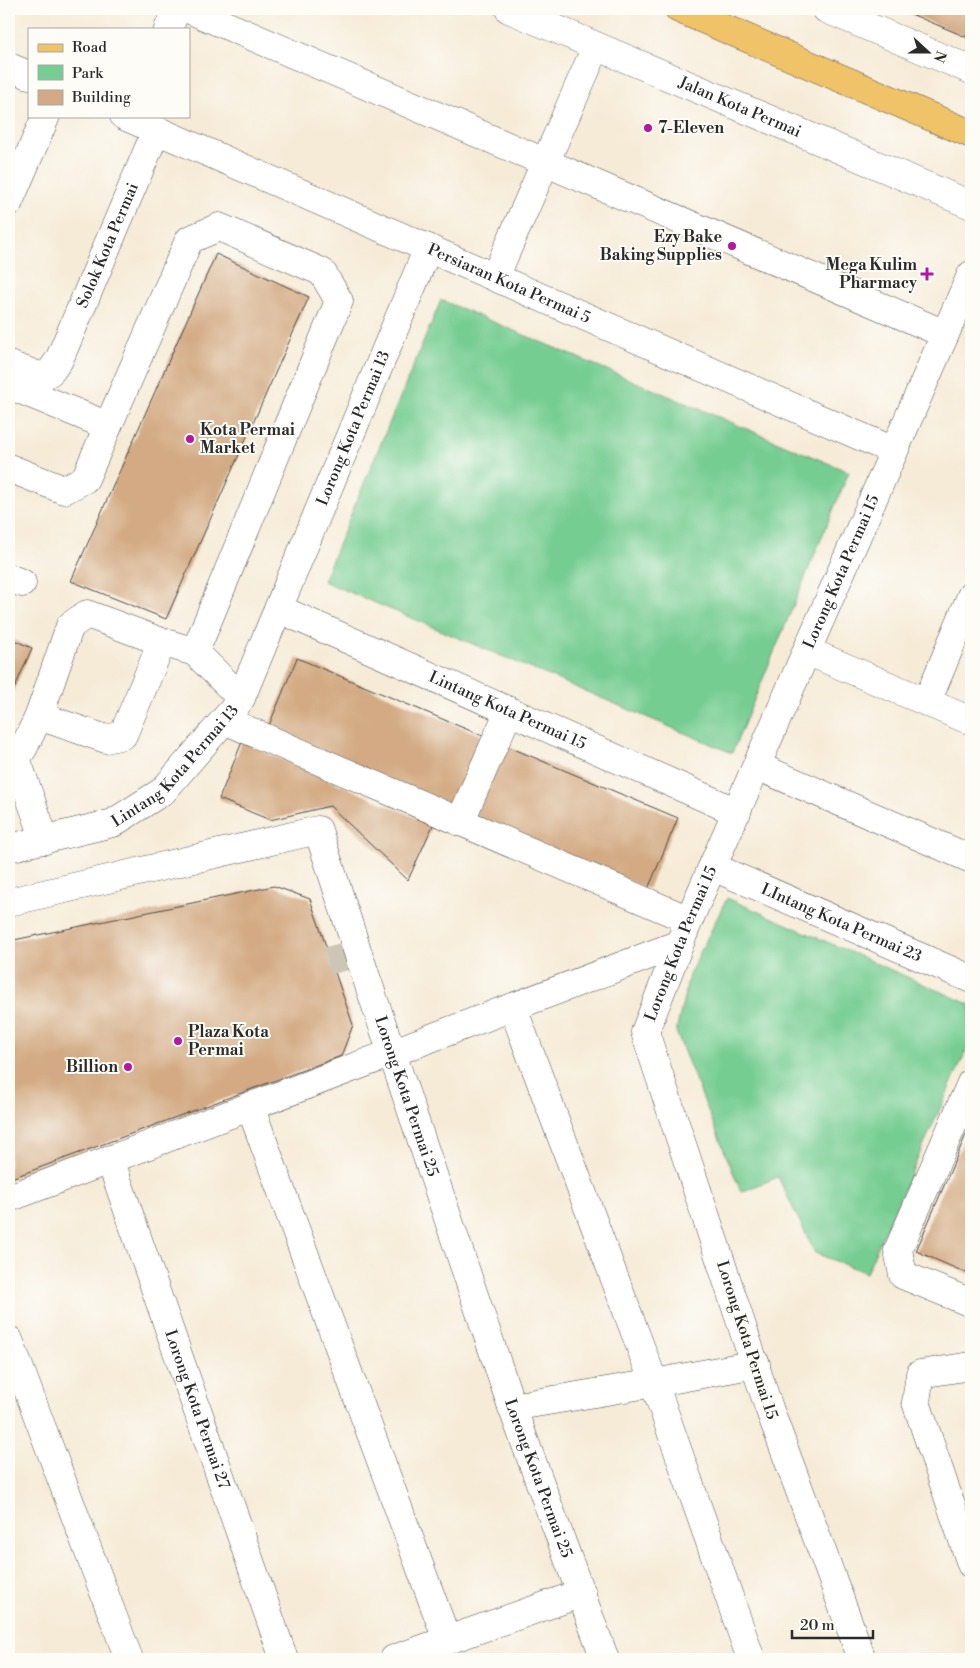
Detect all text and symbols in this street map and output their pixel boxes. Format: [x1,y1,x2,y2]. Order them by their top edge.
legend [28,28,190,118]
north arrow [902,28,952,78]
text: Road [72,38,107,57]
text: N [929,48,950,65]
text: Park [72,64,104,83]
street label: Jalan Kota Permai [675,72,804,142]
text: Building [71,88,131,107]
place label: 7-Eleven [658,118,724,138]
marker: 7-Eleven [642,122,654,134]
street label: Solok Kota Permai [72,180,143,311]
place label: Ezy Bake Baking Supplies [600,227,722,265]
street label: Persiaran Kota Permai 5 [425,239,594,328]
marker: Ezy Bake Baking Supplies [726,240,738,252]
place label: Mega Kulim Pharmacy [825,255,918,293]
marker: Mega Kulim Pharmacy [921,268,933,280]
street label: Lorong Kota Permai 13 [312,348,394,509]
place label: Kota Permai Market [200,420,295,458]
marker: Kota Permai Market [184,433,196,445]
street label: Lorong Kota Permai 15 [799,492,884,652]
street label: Lintang Kota Permai 15 [426,667,589,754]
street label: Lintang Kota Permai 13 [108,701,243,831]
street label: Lorong Kota Permai 15 [640,863,721,1024]
street label: LIntang Kota Permai 23 [758,879,925,966]
street label: Lorong Kota Permai 25 [370,1014,443,1179]
place label: Plaza Kota Permai [188,1022,269,1060]
marker: Plaza Kota Permai [172,1035,184,1047]
place label: Billion [66,1057,118,1077]
marker: Billion [122,1061,134,1073]
street label: Lorong Kota Permai 15 [712,1258,782,1422]
street label: Lorong Kota Permai 27 [160,1327,234,1492]
street label: Lorong Kota Permai 25 [500,1396,577,1561]
scale bar [792,1608,874,1640]
text: 20 m [800,1616,835,1635]

